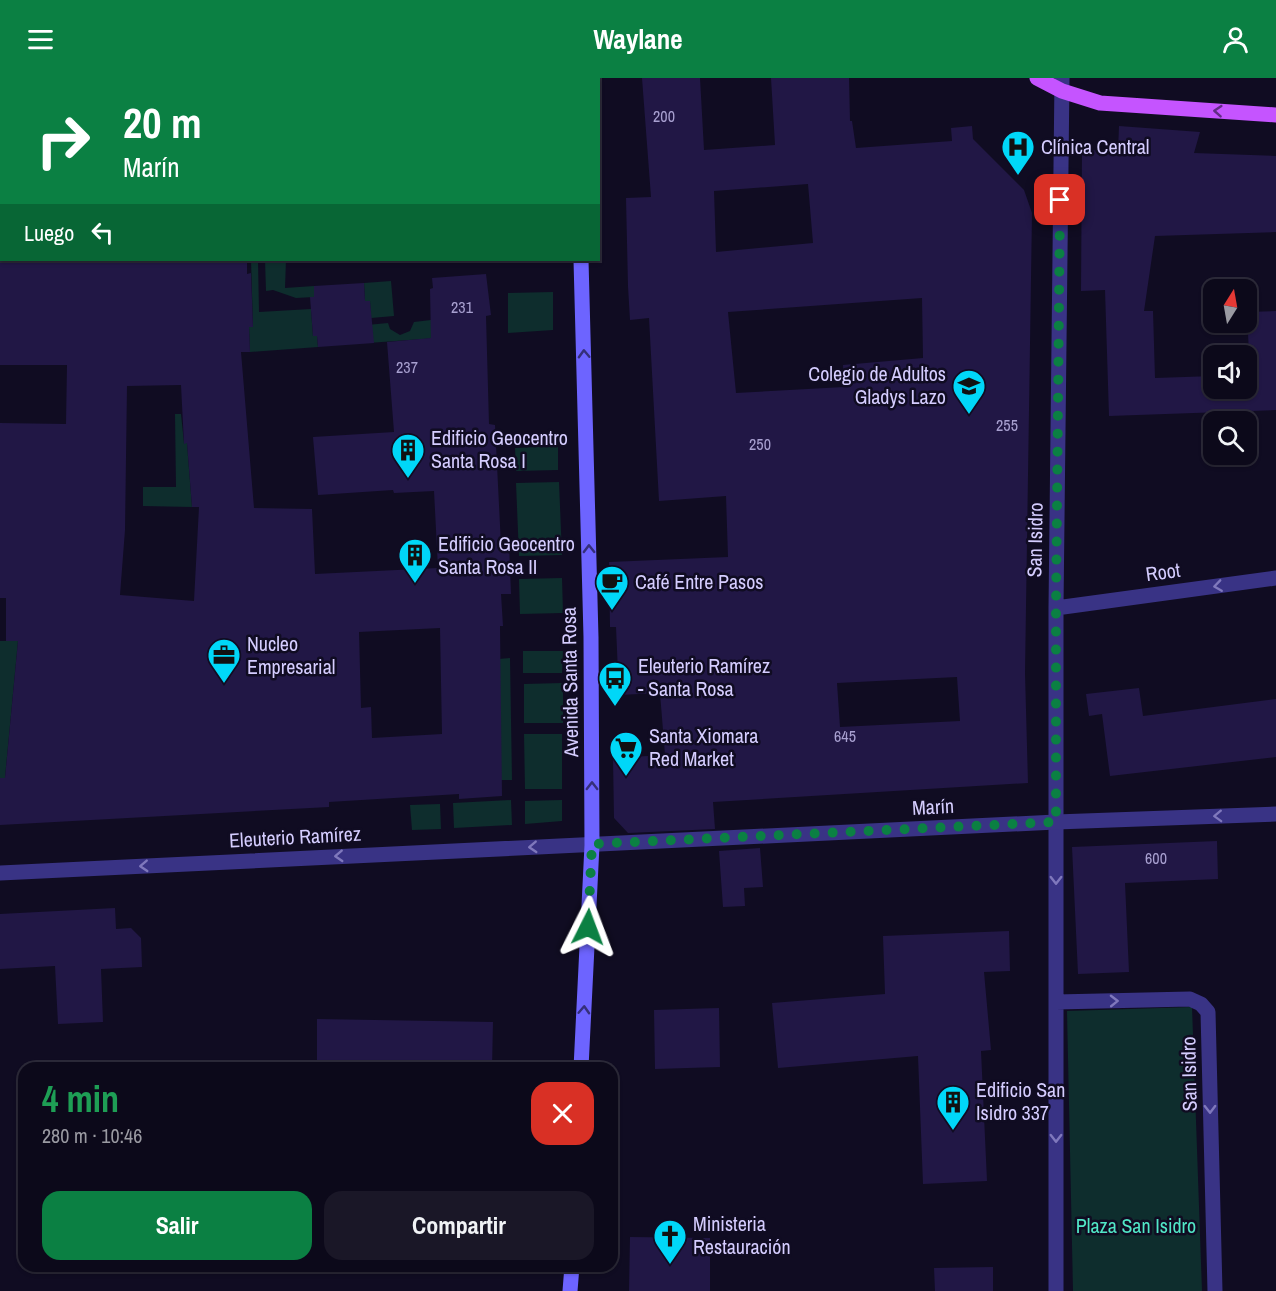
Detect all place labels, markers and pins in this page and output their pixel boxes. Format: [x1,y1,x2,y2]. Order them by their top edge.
hospital icon: Clínica Central [1000,129,1036,176]
place label: Clínica Central [1041,133,1149,160]
pin [1034,174,1085,225]
place label: Colegio de Adultos Gladys Lazo [808,360,946,410]
school or university icon: Colegio de Adultos Gladys Lazo [951,368,987,415]
place label: Edificio Geocentro Santa Rosa I [431,424,568,474]
building icon: Edificio Geocentro Santa Rosa I [390,432,426,479]
place label: Edificio Geocentro Santa Rosa II [438,530,575,580]
building icon: Edificio Geocentro Santa Rosa II [397,537,433,584]
cafe icon: Café Entre Pasos [594,564,630,611]
place label: Café Entre Pasos [635,568,764,595]
place label: Nucleo Empresarial [247,630,335,680]
office icon: Nucleo Empresarial [206,637,242,684]
place label: Eleuterio Ramírez - Santa Rosa [638,652,770,702]
bus stop icon: Eleuterio Ramírez - Santa Rosa [597,660,633,707]
place label: Santa Xiomara Red Market [649,722,758,772]
supermarket icon: Santa Xiomara Red Market [608,730,644,777]
place label: Edificio San Isidro 337 [976,1076,1065,1126]
building icon: Edificio San Isidro 337 [935,1084,971,1131]
place label: Ministeria Restauración [693,1210,791,1260]
church icon: Ministeria Restauración [652,1218,688,1265]

